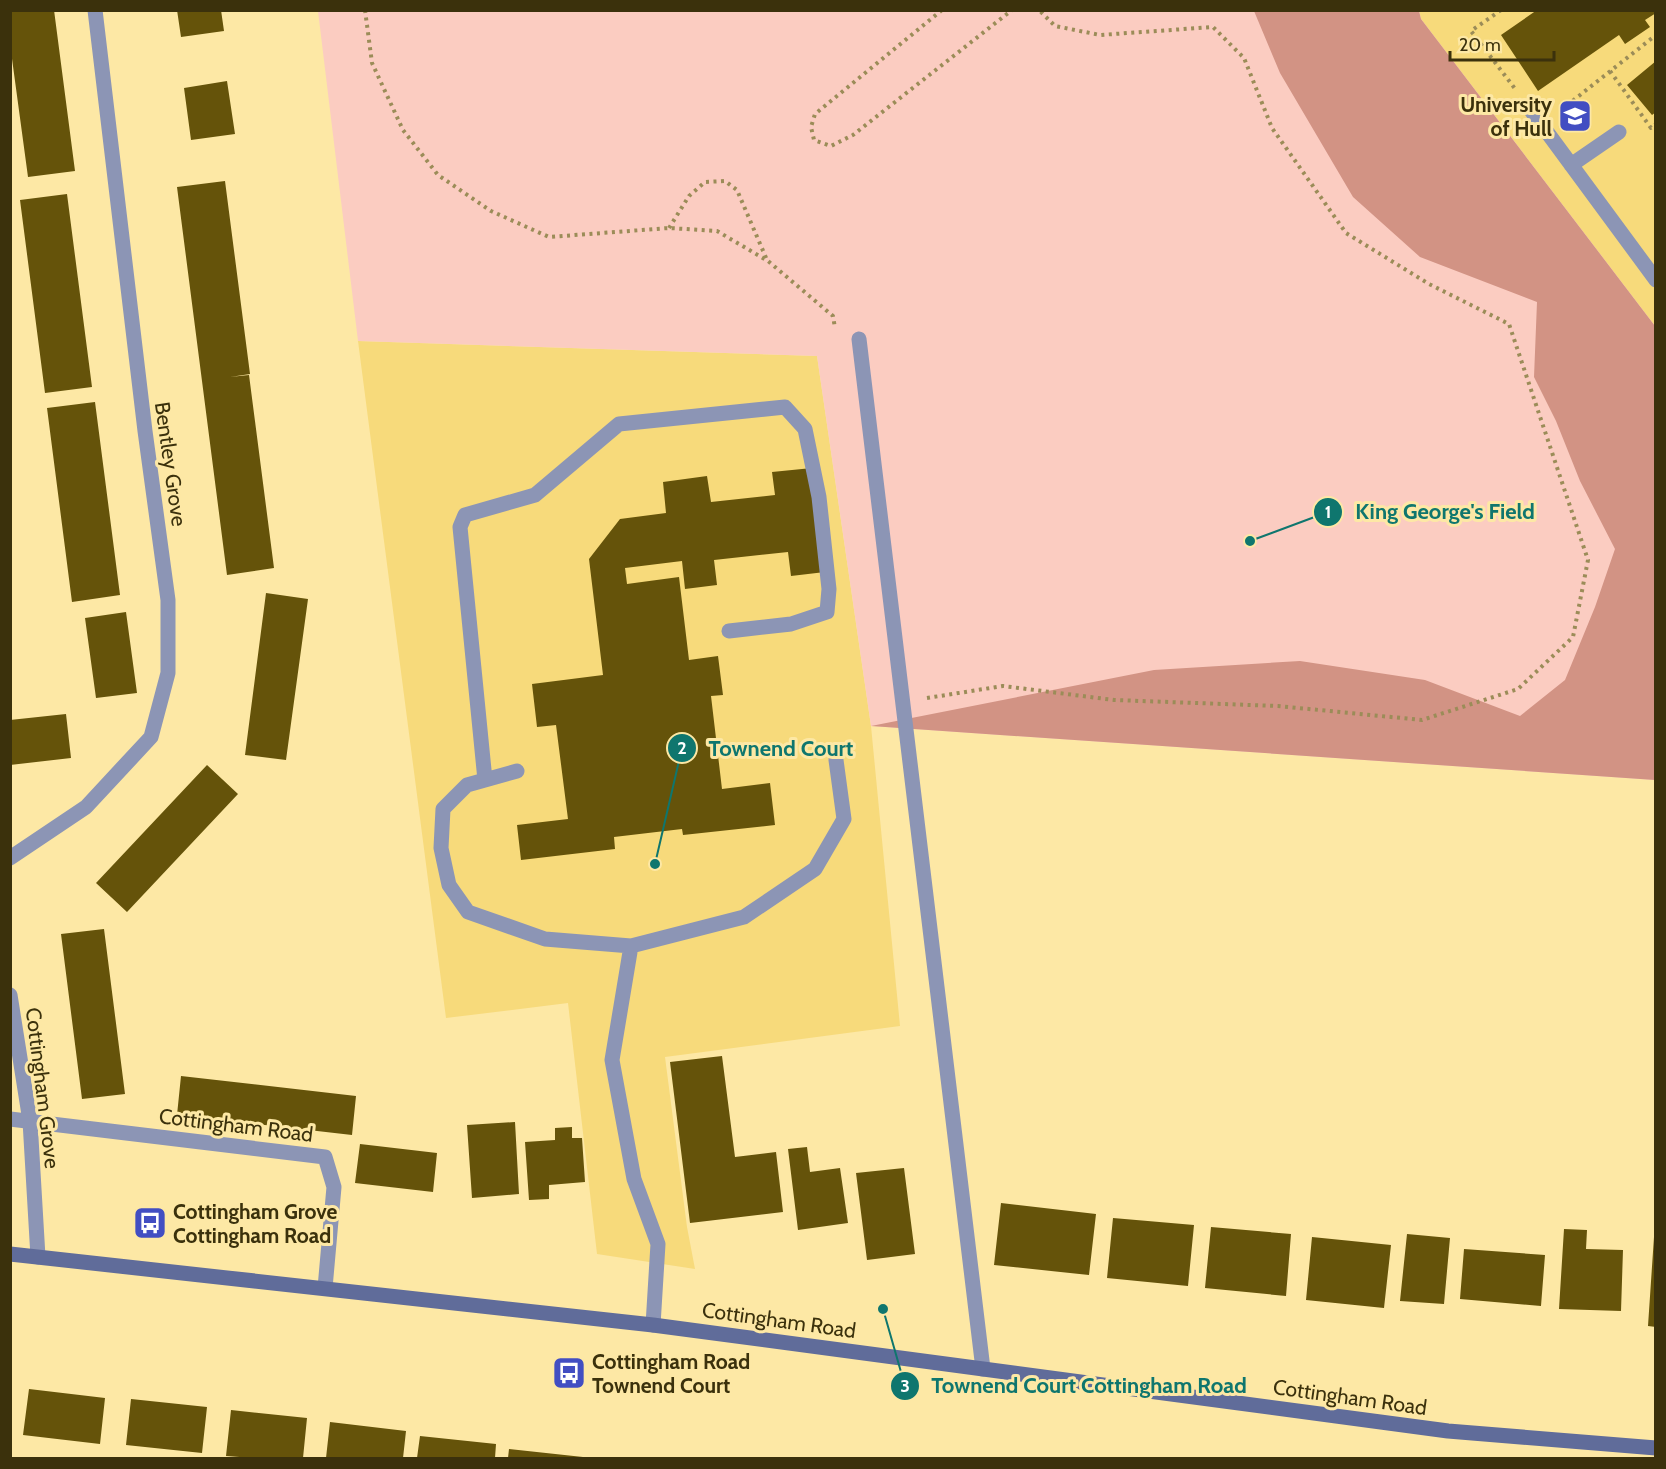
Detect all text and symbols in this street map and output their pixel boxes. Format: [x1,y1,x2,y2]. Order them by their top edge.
scale bar [1450,24,1554,62]
text: 20 m [1459,34,1501,56]
place label: University of Hull [1460,92,1553,141]
school or university icon: University of Hull [1557,98,1593,134]
street label: Bentley Grove [150,400,192,528]
callout: King George's Field [1313,492,1547,532]
text: King George's Field [1355,498,1535,525]
text: 1 [1325,501,1331,523]
callout: Townend Court [667,728,865,768]
text: Townend Court [709,735,854,762]
text: 2 [677,737,687,759]
street label: Cottingham Grove [21,1006,65,1170]
street label: Cottingham Road [158,1103,314,1147]
place label: Cottingham Grove Cottingham Road [173,1199,338,1248]
bus stop icon: Cottingham Grove Cottingham Road [132,1205,168,1241]
street label: Cottingham Road [701,1297,857,1343]
place label: Cottingham Road Townend Court [592,1349,750,1398]
bus stop icon: Cottingham Road Townend Court [551,1355,587,1391]
callout: Townend Court Cottingham Road [890,1366,1259,1406]
text: Townend Court Cottingham Road [931,1372,1247,1399]
street label: Cottingham Road [1272,1374,1428,1420]
text: 3 [900,1375,910,1397]

